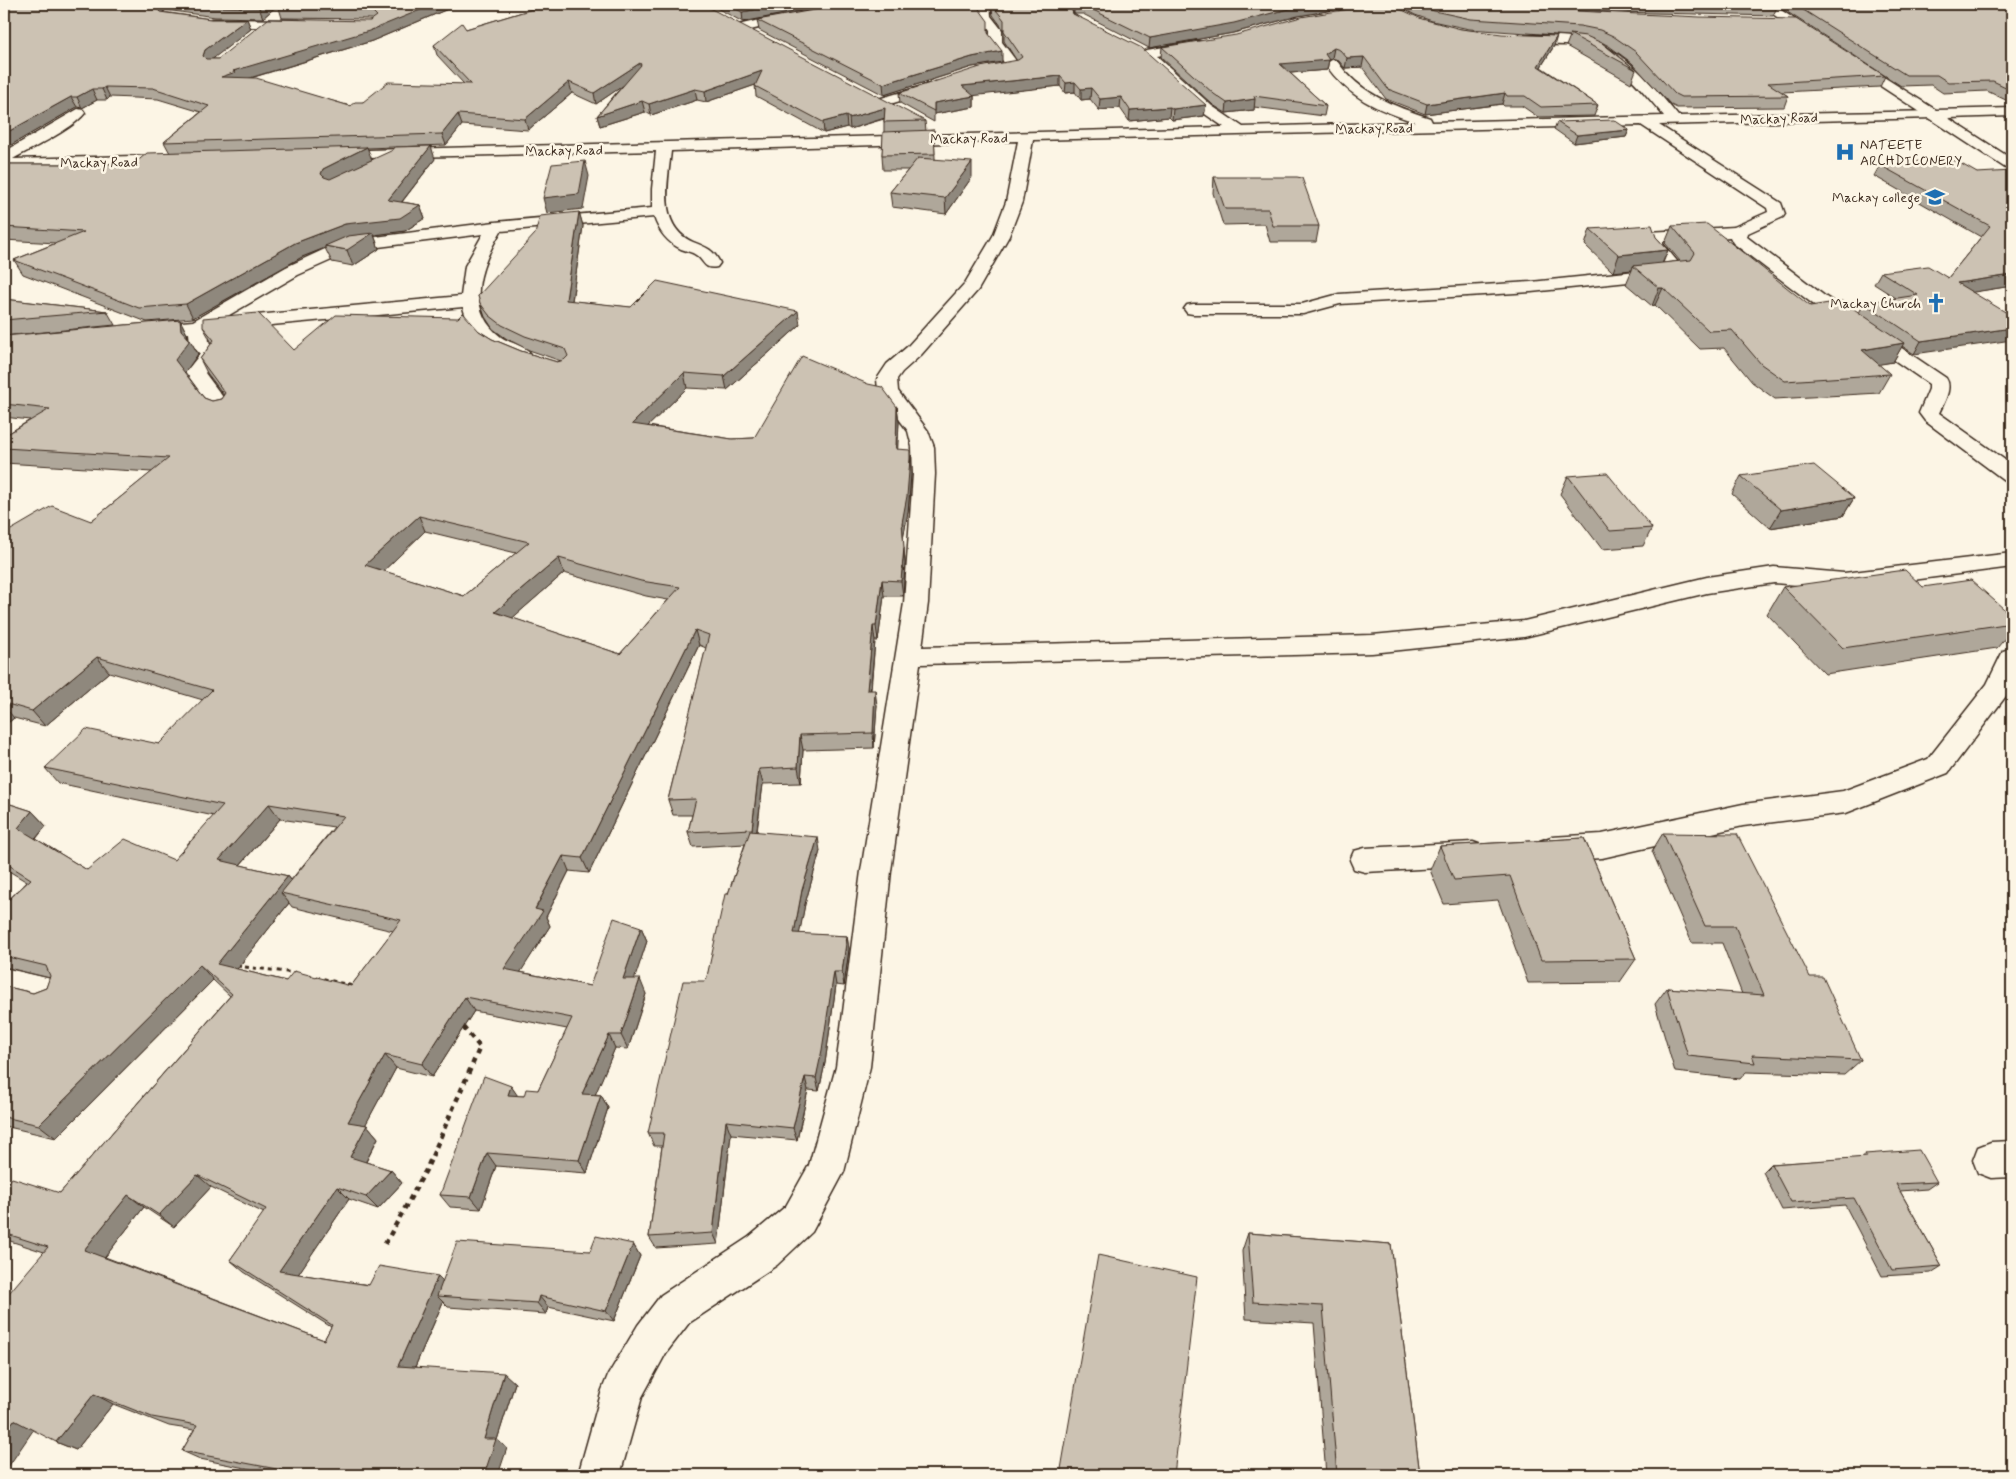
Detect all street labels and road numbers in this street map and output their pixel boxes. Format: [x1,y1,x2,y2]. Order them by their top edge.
street label: Mackay Road [1740,109,1818,129]
street label: Mackay Road [1335,119,1413,139]
street label: Mackay Road [930,129,1008,149]
street label: Mackay Road [525,141,603,161]
street label: Mackay Road [60,153,138,173]

